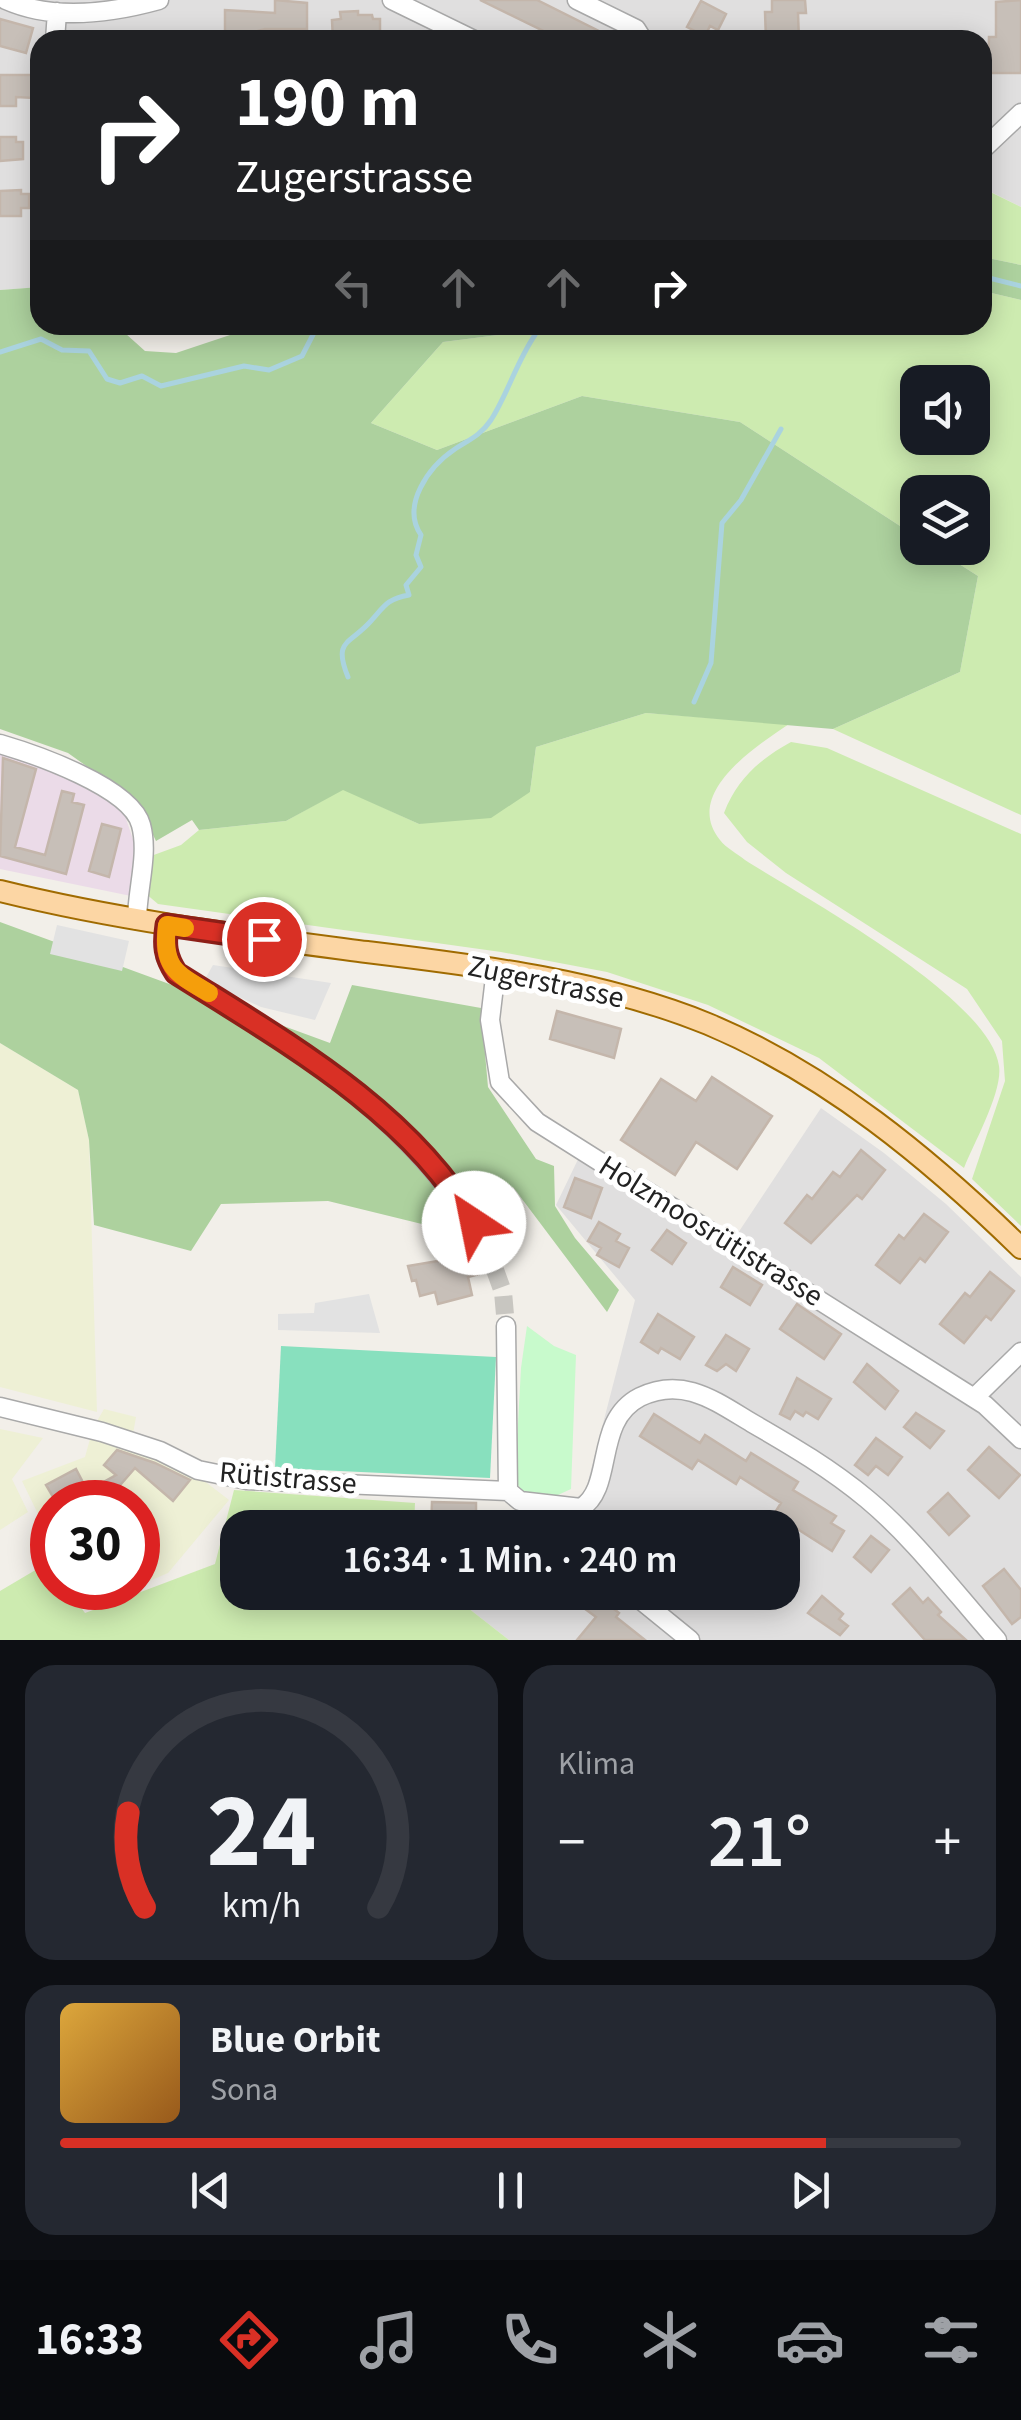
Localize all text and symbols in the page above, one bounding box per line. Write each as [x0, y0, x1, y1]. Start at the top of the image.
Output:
text: 190 m [235, 53, 420, 153]
icon: right [70, 70, 200, 200]
text: Zugerstrasse [235, 146, 473, 210]
icon: left [326, 260, 381, 315]
icon: ahead [431, 260, 486, 315]
icon: ahead [536, 260, 591, 315]
icon: right [641, 260, 696, 315]
map controls [900, 365, 990, 565]
button: sound [900, 365, 990, 455]
button: layers [900, 475, 990, 565]
pin [222, 897, 307, 982]
icon: arrive [237, 912, 292, 967]
street label: Zugerstrasse [464, 944, 628, 1020]
street label: Holzmoosrütistrasse [590, 1145, 832, 1317]
position arrow [422, 1171, 526, 1275]
street label: Rütistrasse [217, 1451, 359, 1505]
speed limit sign: 30 [30, 1480, 160, 1610]
text: 16:34 · 1 Min. · 240 m [343, 1533, 677, 1587]
text: Klima [558, 1741, 635, 1787]
text: 24 [207, 1759, 316, 1907]
text: 21° [708, 1789, 811, 1896]
text: − [558, 1804, 585, 1882]
text: + [934, 1804, 961, 1882]
text: km/h [222, 1880, 301, 1931]
text: Blue Orbit [210, 2013, 381, 2067]
text: Sona [210, 2067, 278, 2113]
icon: previous [183, 2163, 238, 2218]
icon: pause [483, 2163, 538, 2218]
icon: next [783, 2163, 838, 2218]
icon: directions [214, 2305, 284, 2375]
icon: music [354, 2305, 424, 2375]
icon: phone [495, 2305, 565, 2375]
icon: climate [635, 2305, 705, 2375]
icon: car [775, 2305, 845, 2375]
icon: filters [916, 2305, 986, 2375]
text: 16:33 [35, 2308, 144, 2372]

